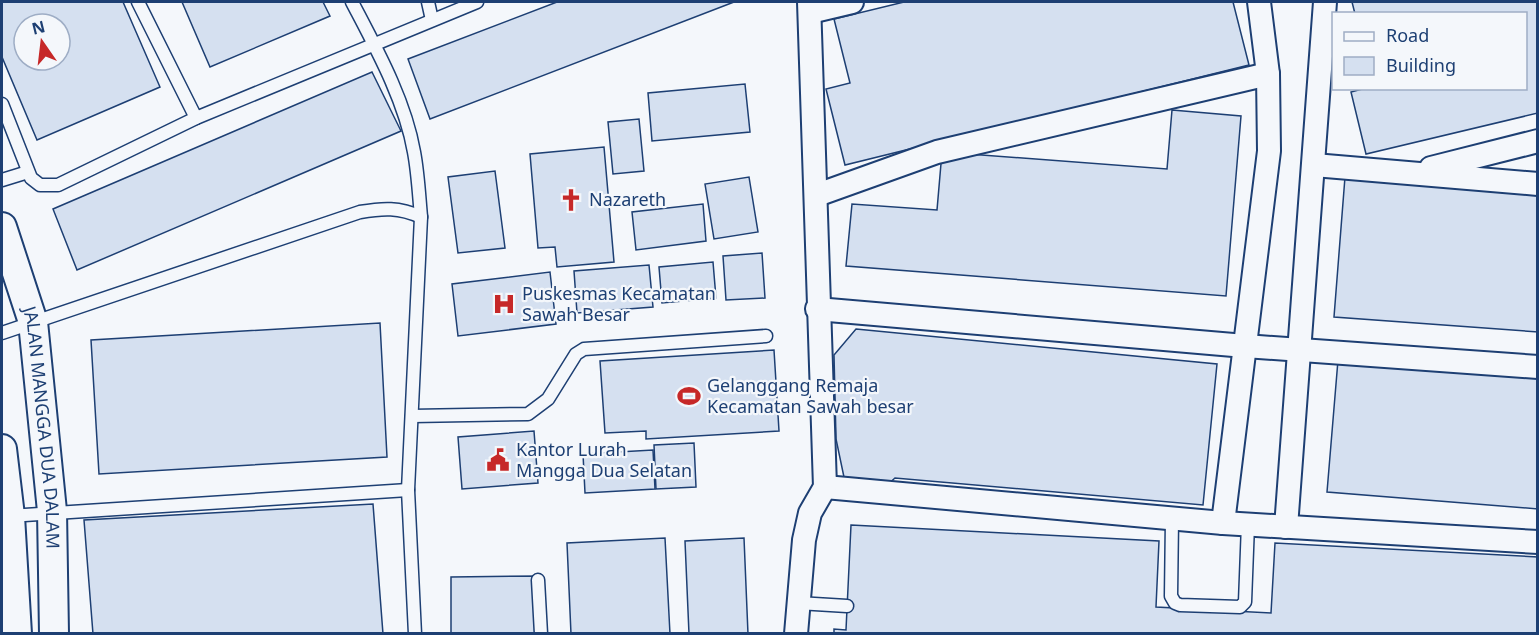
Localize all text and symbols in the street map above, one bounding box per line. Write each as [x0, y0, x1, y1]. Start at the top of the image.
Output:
north arrow [12, 12, 72, 72]
legend [1332, 12, 1527, 90]
text: N [29, 15, 47, 40]
text: Road [1386, 23, 1429, 47]
text: Building [1386, 53, 1456, 77]
church icon: Nazareth [558, 187, 584, 213]
place label: Nazareth [589, 187, 666, 211]
place label: Puskesmas Kecamatan Sawah Besar [522, 281, 716, 326]
hospital icon: Puskesmas Kecamatan Sawah Besar [491, 291, 517, 317]
street label: JALAN MANGGA DUA DALAM [17, 301, 66, 549]
place label: Gelanggang Remaja Kecamatan Sawah besar [707, 373, 914, 418]
sports icon: Gelanggang Remaja Kecamatan Sawah besar [676, 383, 702, 409]
place label: Kantor Lurah Mangga Dua Selatan [516, 437, 692, 482]
public building icon: Kantor Lurah Mangga Dua Selatan [485, 447, 511, 473]

